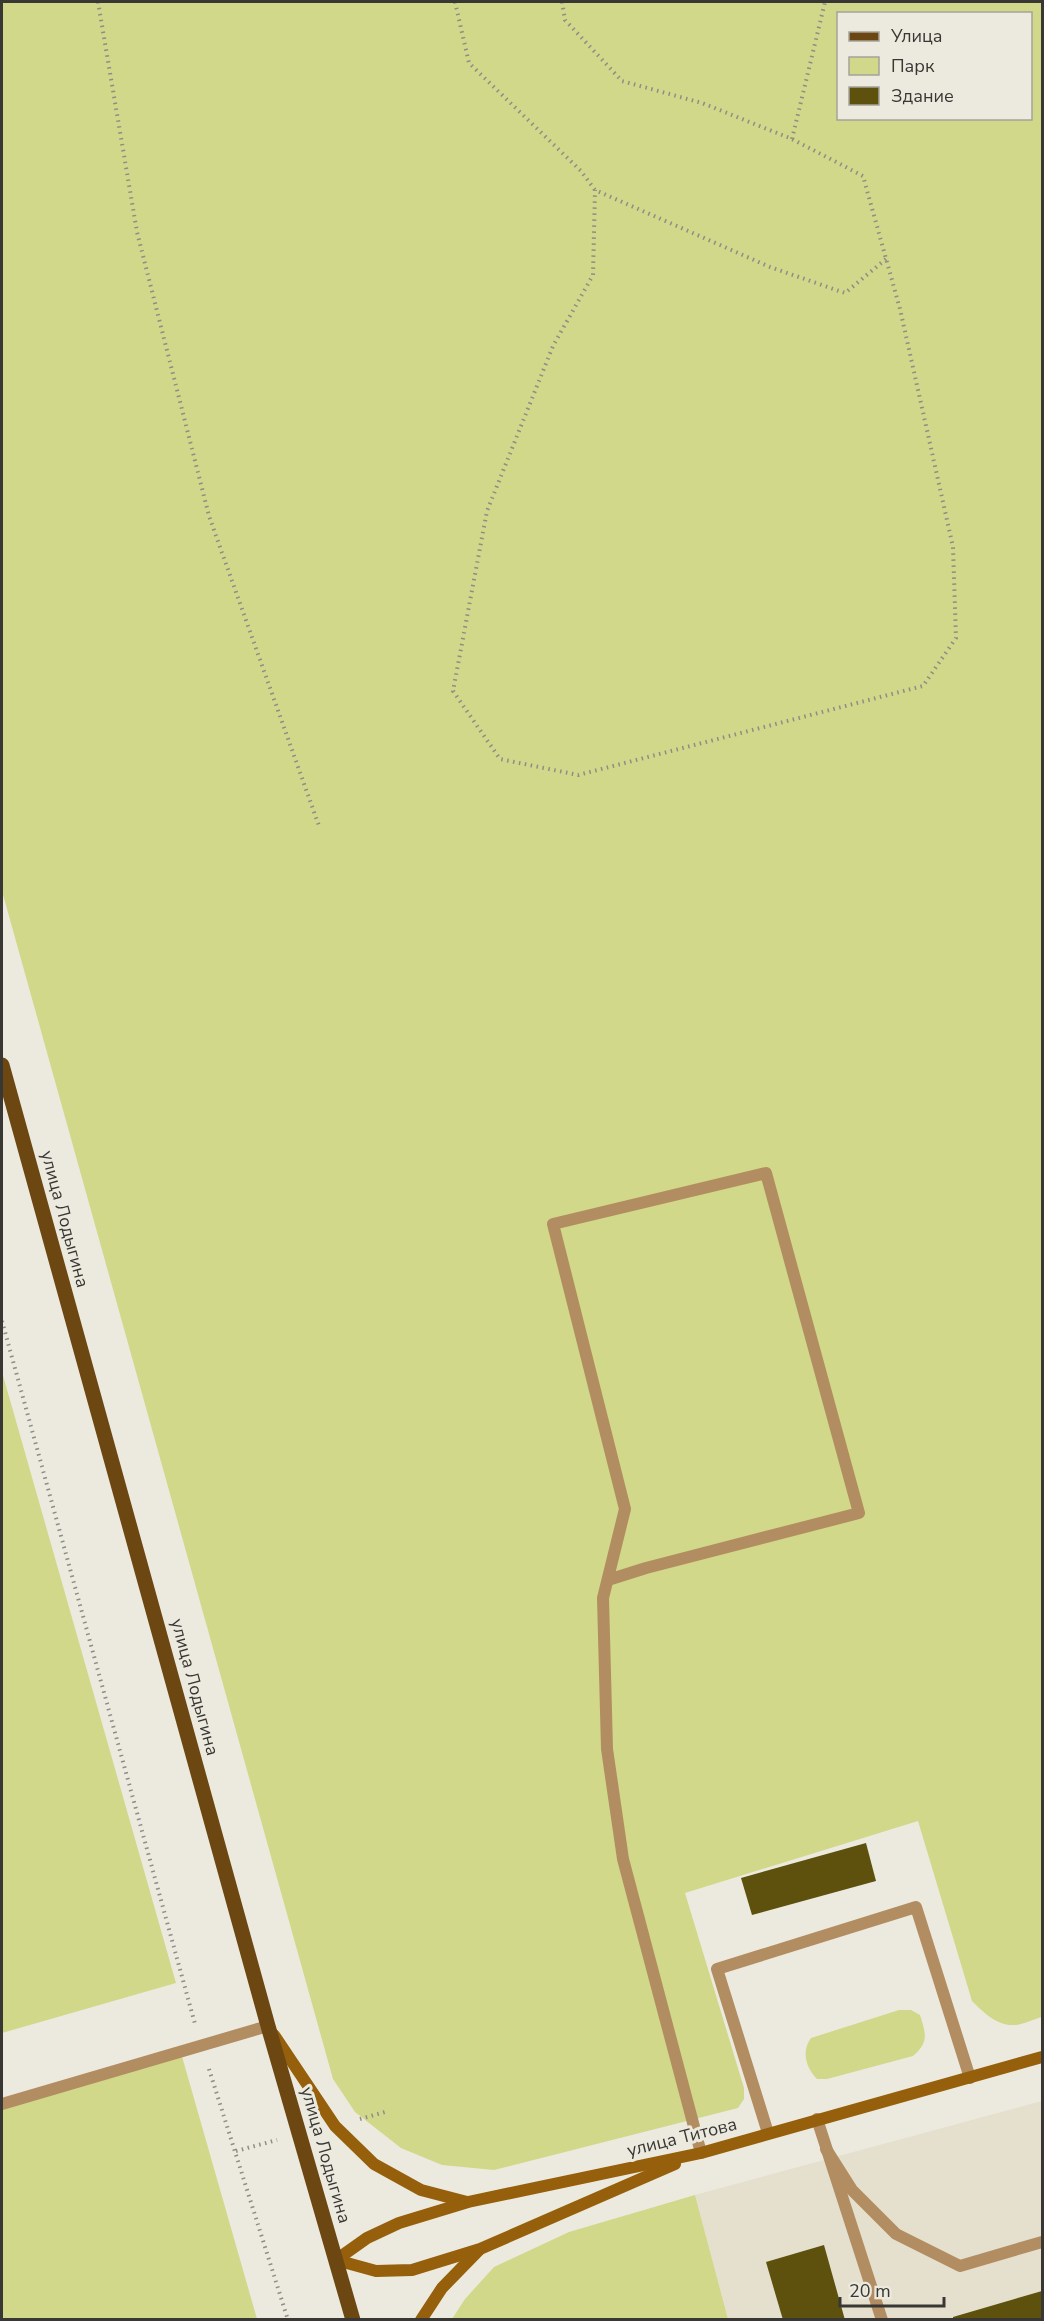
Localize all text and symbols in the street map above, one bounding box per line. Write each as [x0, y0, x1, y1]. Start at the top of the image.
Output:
legend [837, 12, 1032, 120]
text: Улица [890, 24, 942, 48]
text: Парк [891, 54, 935, 78]
text: Здание [891, 84, 954, 108]
street label: улица Лодыгина [35, 1148, 95, 1290]
street label: улица Лодыгина [165, 1616, 225, 1758]
street label: улица Лодыгина [295, 2084, 357, 2226]
street label: улица Титова [625, 2112, 739, 2162]
scale bar [840, 2270, 944, 2308]
text: 20 m [849, 2279, 891, 2303]

